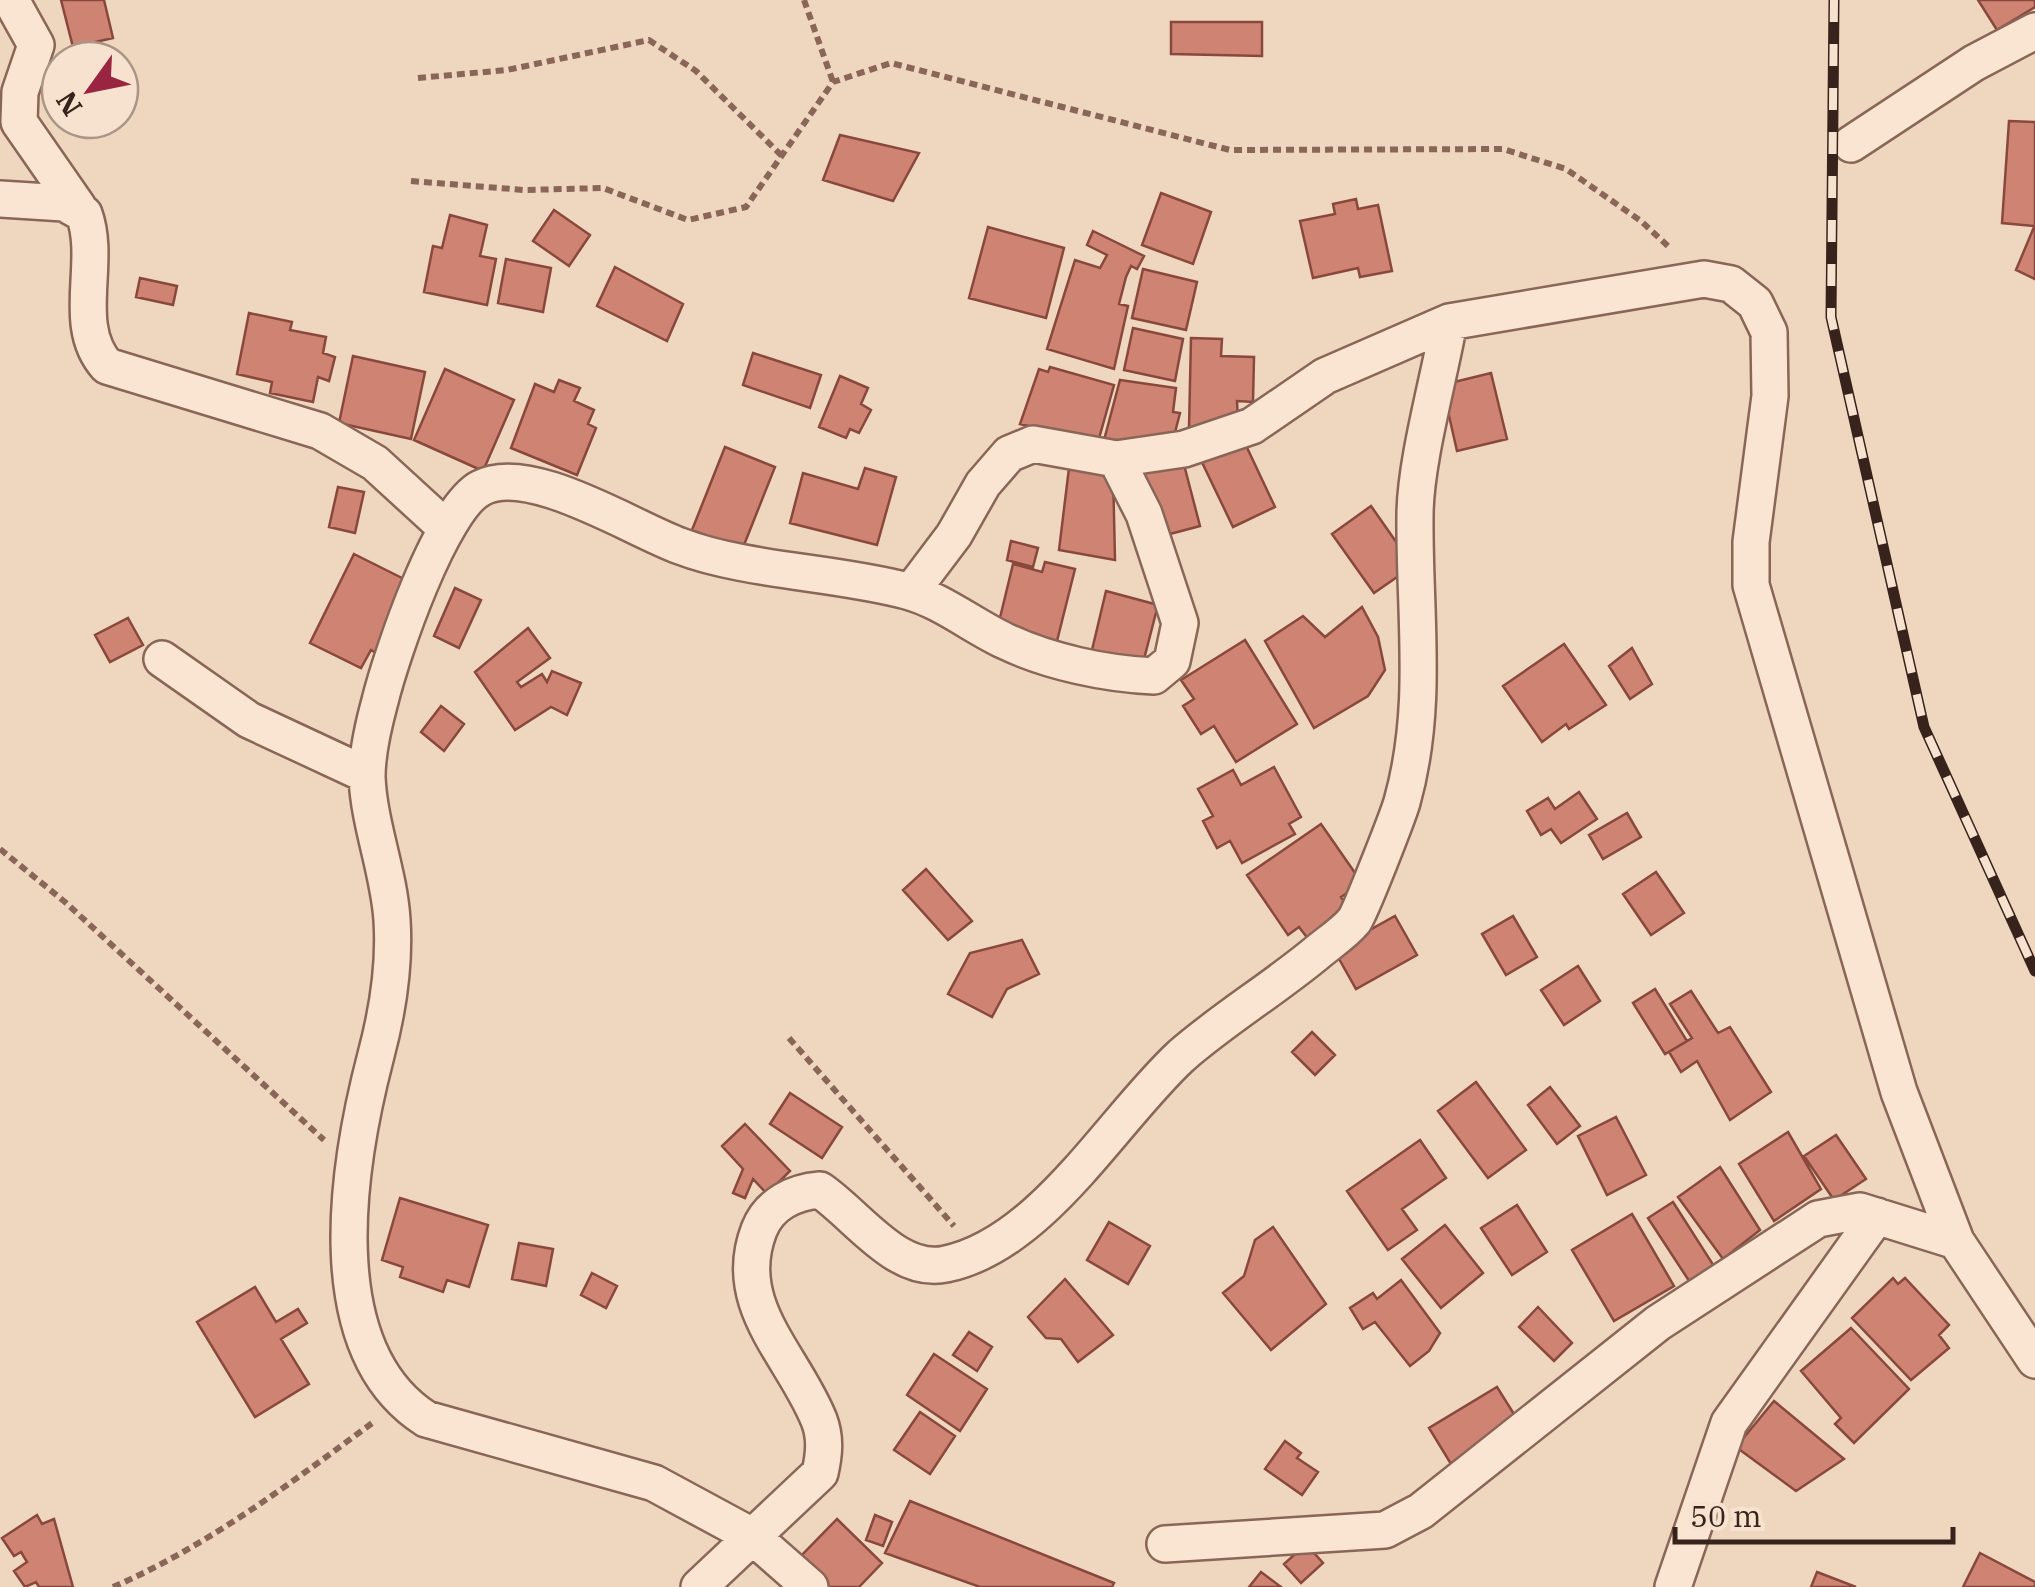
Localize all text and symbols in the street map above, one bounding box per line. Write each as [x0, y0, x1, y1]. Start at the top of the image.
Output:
north arrow [40, 40, 140, 140]
text: N [47, 85, 90, 123]
scale bar [1675, 1482, 1952, 1544]
text: 50 m [1690, 1496, 1762, 1535]

